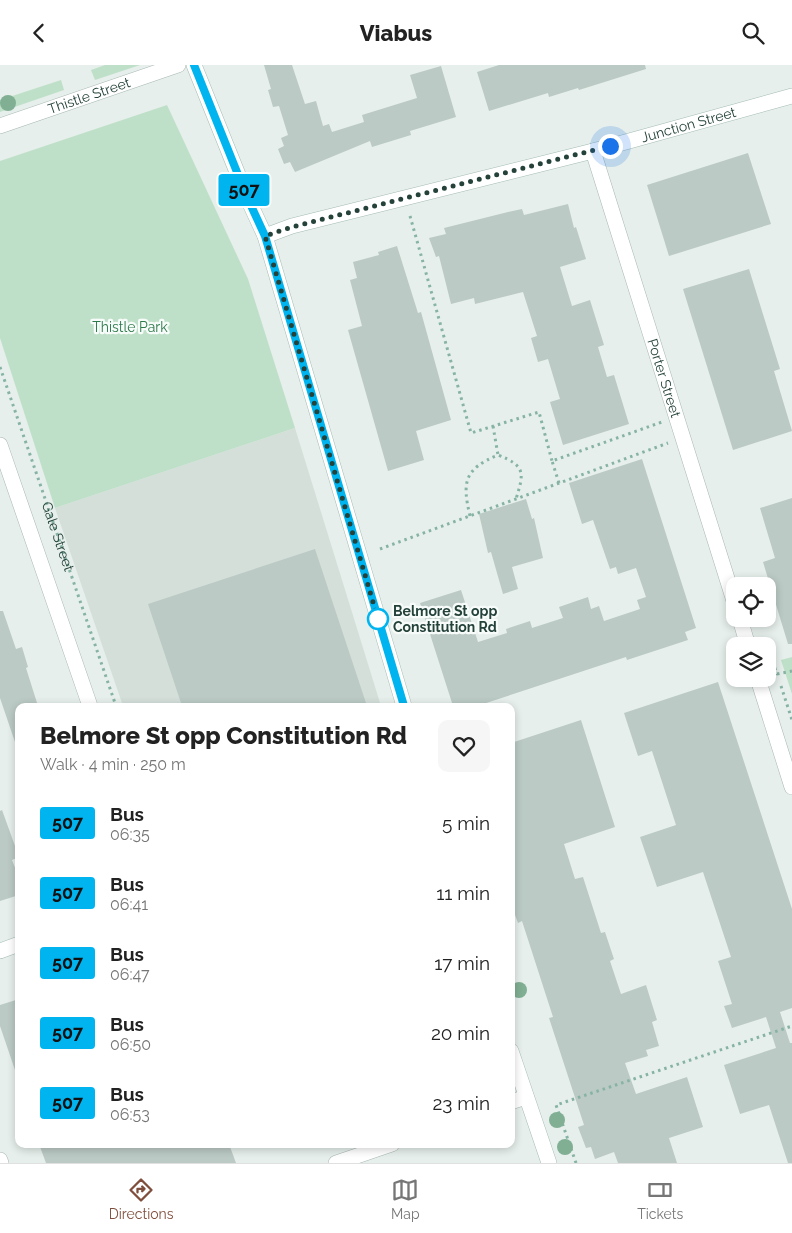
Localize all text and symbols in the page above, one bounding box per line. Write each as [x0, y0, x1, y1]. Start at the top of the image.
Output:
icon: back [25, 19, 53, 47]
icon: search [739, 19, 767, 47]
text: Viabus [360, 20, 432, 46]
street label: Thistle Street [46, 74, 132, 117]
street label: Junction Street [639, 104, 738, 145]
your location [598, 134, 623, 159]
line badge: 507 [215, 174, 273, 206]
text: 507 [228, 179, 260, 200]
park label: Thistle Park [92, 319, 168, 335]
street label: Porter Street [644, 337, 684, 420]
street label: Gale Street [39, 500, 77, 573]
map controls [726, 577, 776, 687]
button: locate [726, 577, 776, 627]
place label: Belmore St opp Constitution Rd [393, 603, 497, 635]
marker: Belmore St opp Constitution Rd [367, 608, 389, 630]
button: layers [726, 637, 776, 687]
button: heart [438, 720, 490, 772]
text: Belmore St opp Constitution Rd [40, 721, 407, 750]
text: Walk · 4 min · 250 m [40, 755, 186, 774]
text: Bus [110, 803, 144, 825]
text: 507 [52, 812, 83, 833]
text: 5 min [442, 812, 490, 834]
text: 06:35 [110, 825, 150, 844]
text: Bus [110, 873, 144, 895]
text: 507 [52, 882, 83, 903]
text: 11 min [436, 882, 490, 904]
text: 06:41 [110, 895, 148, 914]
text: Bus [110, 943, 144, 965]
text: 507 [52, 952, 83, 973]
text: 17 min [434, 952, 490, 974]
text: 06:47 [110, 965, 150, 984]
text: Bus [110, 1013, 144, 1035]
text: 507 [52, 1022, 83, 1043]
text: 20 min [431, 1022, 490, 1044]
text: 06:50 [110, 1035, 151, 1054]
text: Bus [110, 1083, 144, 1105]
text: 507 [52, 1092, 83, 1113]
text: 23 min [432, 1092, 490, 1114]
text: 06:53 [110, 1105, 150, 1124]
tab: Directions [109, 1176, 173, 1222]
tab: Map [391, 1176, 420, 1222]
tab: Tickets [637, 1176, 683, 1222]

